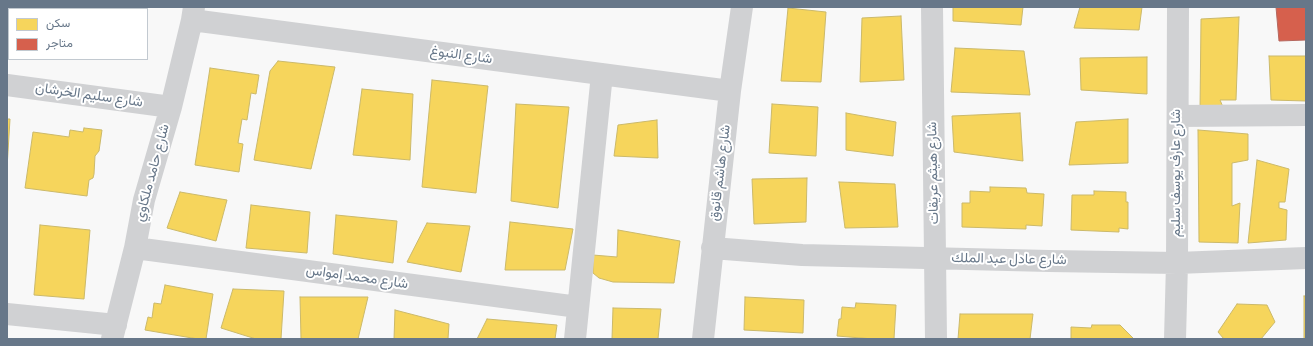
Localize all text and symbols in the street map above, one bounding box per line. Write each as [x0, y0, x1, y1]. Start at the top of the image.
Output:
legend [8, 8, 148, 60]
text: سكن [46, 15, 70, 32]
text: متاجر [46, 35, 73, 52]
street label: شارع النبوغ [429, 43, 493, 69]
street label: شارع سليم الخرشان [34, 80, 144, 112]
street label: شارع عارف يوسف سليم [1169, 109, 1185, 237]
street label: شارع حامد ملكاوي [132, 122, 174, 224]
street label: شارع هيثم عريقات [925, 122, 943, 224]
street label: شارع هاشم قانوق [707, 124, 735, 222]
street label: شارع عادل عبد الملك [951, 251, 1067, 269]
street label: شارع محمد إمواس [305, 263, 409, 293]

